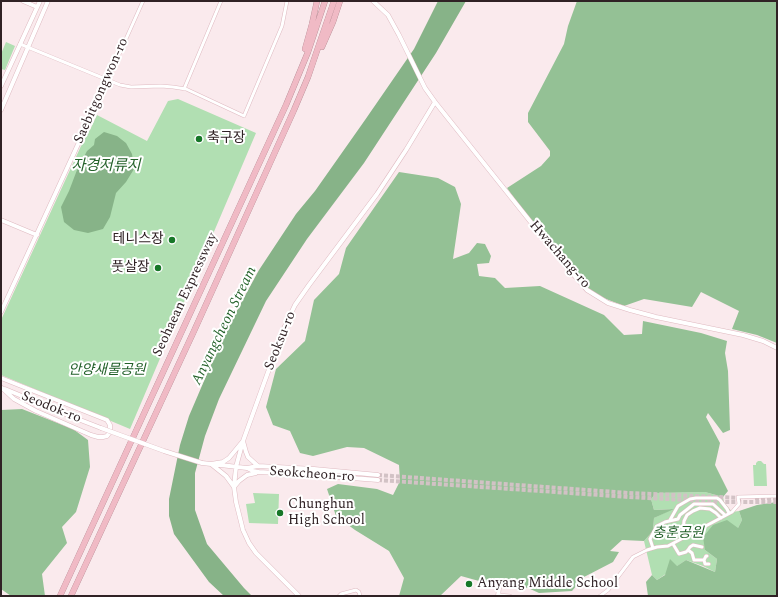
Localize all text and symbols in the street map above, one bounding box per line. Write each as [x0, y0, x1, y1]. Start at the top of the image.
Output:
street label: Saebitgongwon-ro [71, 36, 133, 146]
place label: 축구장 [207, 131, 246, 147]
marker: 축구장 [194, 134, 204, 144]
water label: 자경저류지 [72, 158, 140, 176]
street label: Hwachang-ro [525, 218, 593, 292]
street label: Seohaean Expressway [150, 230, 222, 360]
place label: 테니스장 [112, 232, 164, 248]
marker: 테니스장 [167, 235, 177, 245]
place label: 풋살장 [111, 260, 150, 276]
marker: 풋살장 [153, 263, 163, 273]
water label: Anyangcheon Stream [189, 264, 261, 388]
street label: Seoksu-ro [262, 309, 300, 373]
park label: 안양새물공원 [68, 363, 146, 379]
street label: Seodok-ro [19, 388, 83, 428]
street label: Seokcheon-ro [269, 464, 355, 486]
place label: Chunghun High School [288, 497, 365, 530]
marker: Chunghun High School [275, 508, 285, 518]
park label: 충훈공원 [652, 526, 704, 542]
place label: Anyang Middle School [477, 576, 618, 592]
marker: Anyang Middle School [464, 579, 474, 589]

